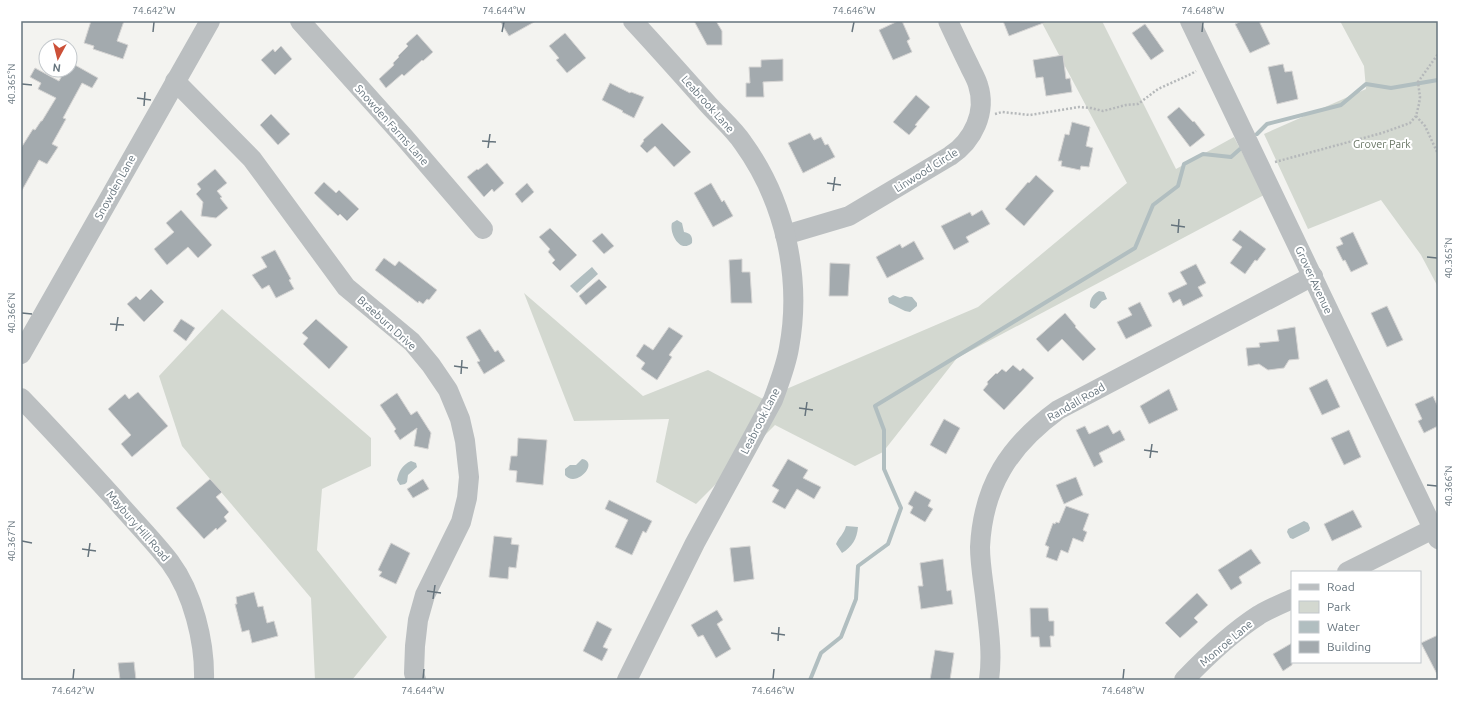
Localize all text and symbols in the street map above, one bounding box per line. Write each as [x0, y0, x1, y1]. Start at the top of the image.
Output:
text: 74.642°W [132, 5, 176, 16]
text: 74.644°W [482, 5, 526, 16]
text: 74.646°W [832, 5, 876, 16]
text: 74.648°W [1181, 5, 1225, 16]
north arrow [38, 38, 78, 78]
text: N [52, 61, 62, 74]
text: 40.365°N [6, 63, 17, 105]
street label: Leabrook Lane [679, 73, 737, 135]
street label: Snowden Farms Lane [353, 82, 431, 168]
park label: Grover Park [1353, 138, 1411, 150]
street label: Linwood Circle [892, 146, 960, 194]
street label: Snowden Lane [92, 153, 138, 221]
text: 40.365°N [1443, 237, 1454, 279]
street label: Grover Avenue [1293, 244, 1335, 316]
text: 40.366°N [6, 292, 17, 334]
street label: Braeburn Drive [355, 294, 419, 352]
street label: Randall Road [1045, 381, 1107, 423]
street label: Leabrook Lane [738, 386, 782, 456]
text: 40.366°N [1443, 465, 1454, 507]
street label: Maybury Hill Road [104, 488, 172, 564]
text: 40.367°N [6, 520, 17, 562]
legend [1291, 571, 1421, 663]
text: Road [1327, 580, 1355, 593]
text: Park [1327, 600, 1351, 613]
street label: Monroe Lane [1197, 617, 1255, 669]
text: Water [1327, 620, 1360, 633]
text: Building [1327, 640, 1371, 653]
text: 74.642°W [51, 685, 95, 696]
text: 74.644°W [401, 685, 445, 696]
text: 74.646°W [751, 685, 795, 696]
text: 74.648°W [1101, 685, 1145, 696]

